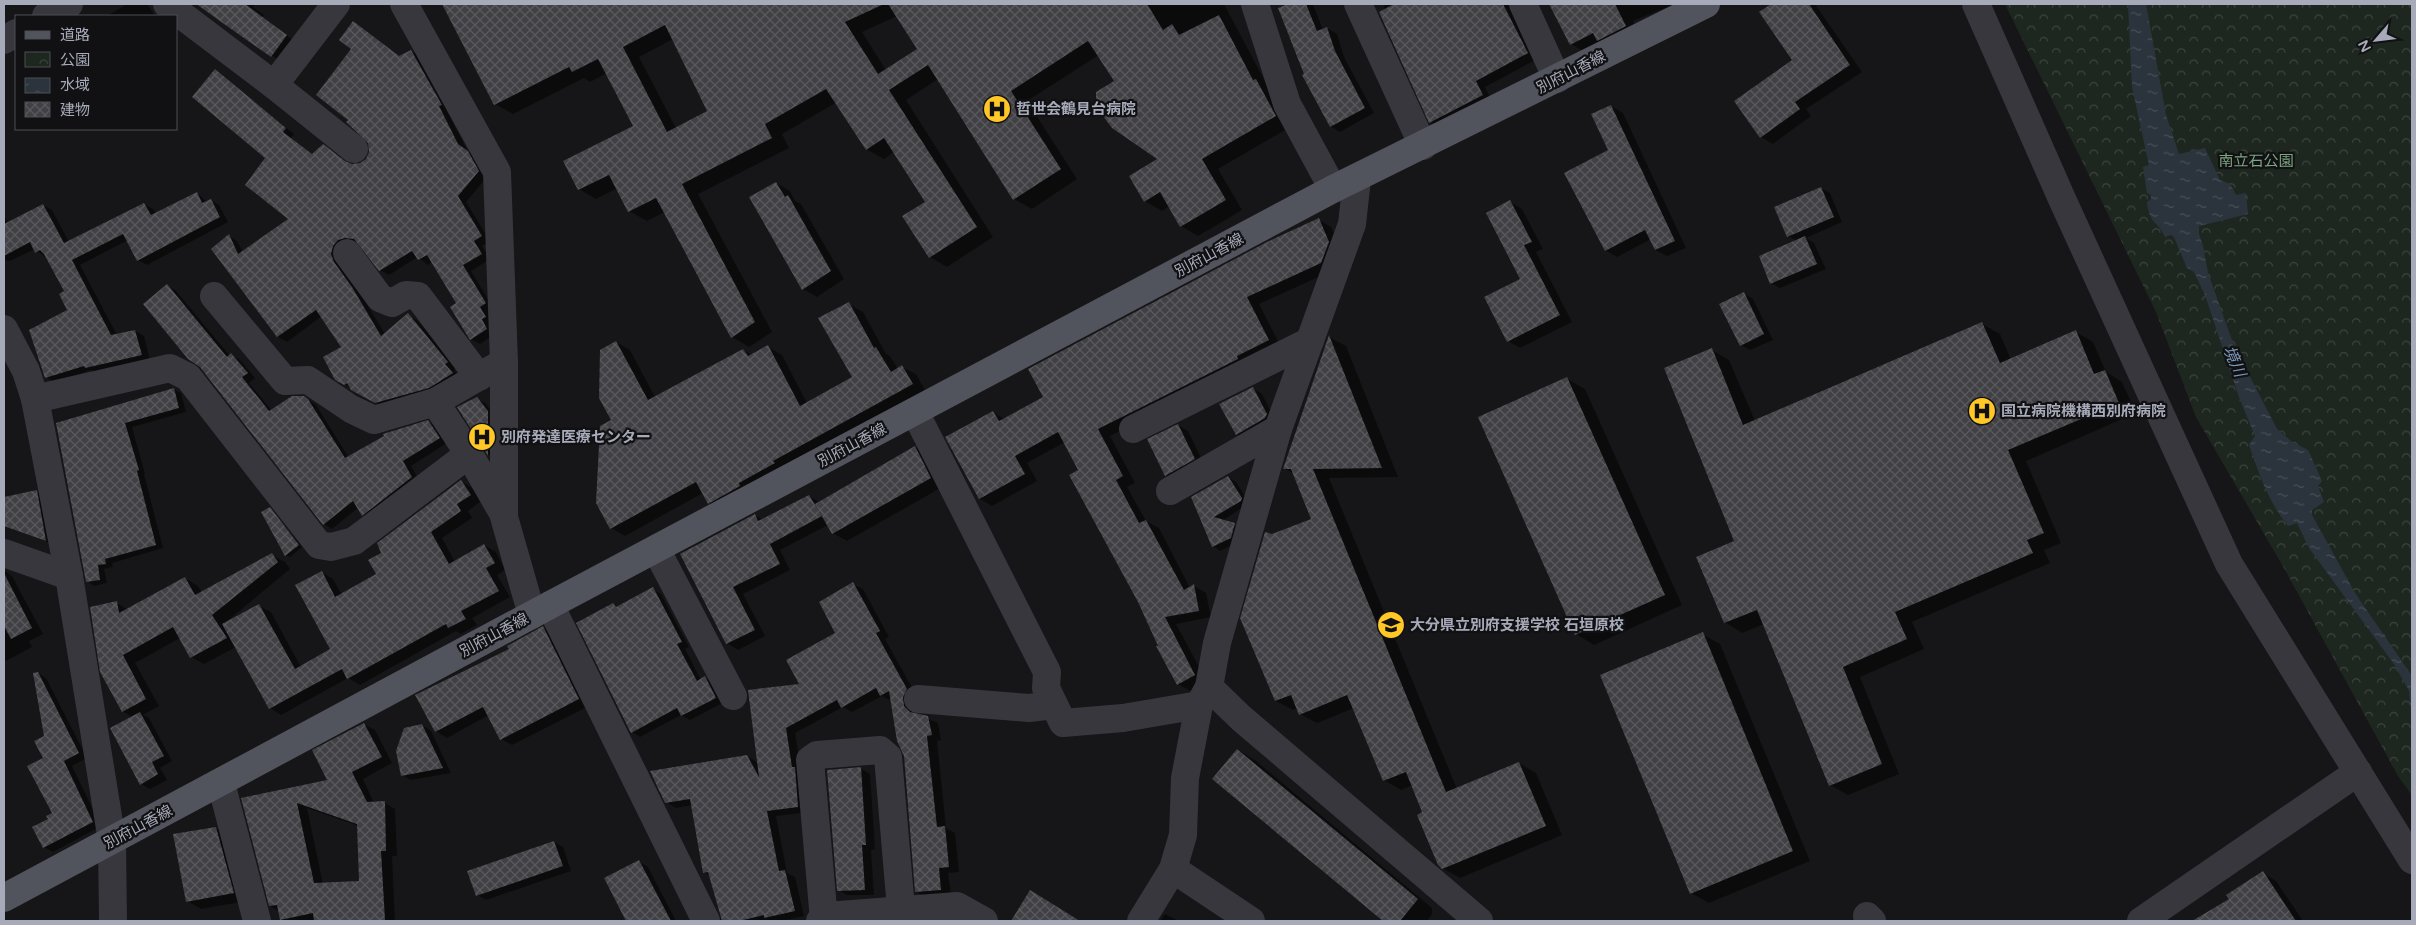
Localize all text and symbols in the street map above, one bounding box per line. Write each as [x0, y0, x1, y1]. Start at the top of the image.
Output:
legend [15, 15, 178, 130]
north arrow [2351, 15, 2401, 65]
text: 道路 [60, 26, 90, 44]
text: N [2355, 37, 2375, 55]
street label: 別府山香線 [1533, 47, 1609, 97]
text: 公園 [60, 51, 90, 69]
text: 水域 [60, 76, 90, 94]
hospital icon: 哲世会鶴見台病院 [982, 94, 1012, 124]
place label: 哲世会鶴見台病院 [1016, 100, 1136, 118]
text: 建物 [60, 101, 90, 119]
park label: 南立石公園 [2218, 152, 2294, 170]
street label: 別府山香線 [1172, 229, 1246, 281]
water label: 境川 [2218, 343, 2251, 382]
hospital icon: 国立病院機構西別府病院 [1967, 396, 1997, 426]
place label: 国立病院機構西別府病院 [2001, 402, 2166, 420]
street label: 別府山香線 [815, 419, 889, 471]
hospital icon: 別府発達医療センター [467, 422, 497, 452]
place label: 別府発達医療センター [501, 428, 651, 446]
street label: 別府山香線 [457, 609, 531, 661]
school or university icon: 大分県立別府支援学校 石垣原校 [1376, 610, 1406, 640]
place label: 大分県立別府支援学校 石垣原校 [1410, 616, 1624, 634]
street label: 別府山香線 [101, 801, 175, 853]

